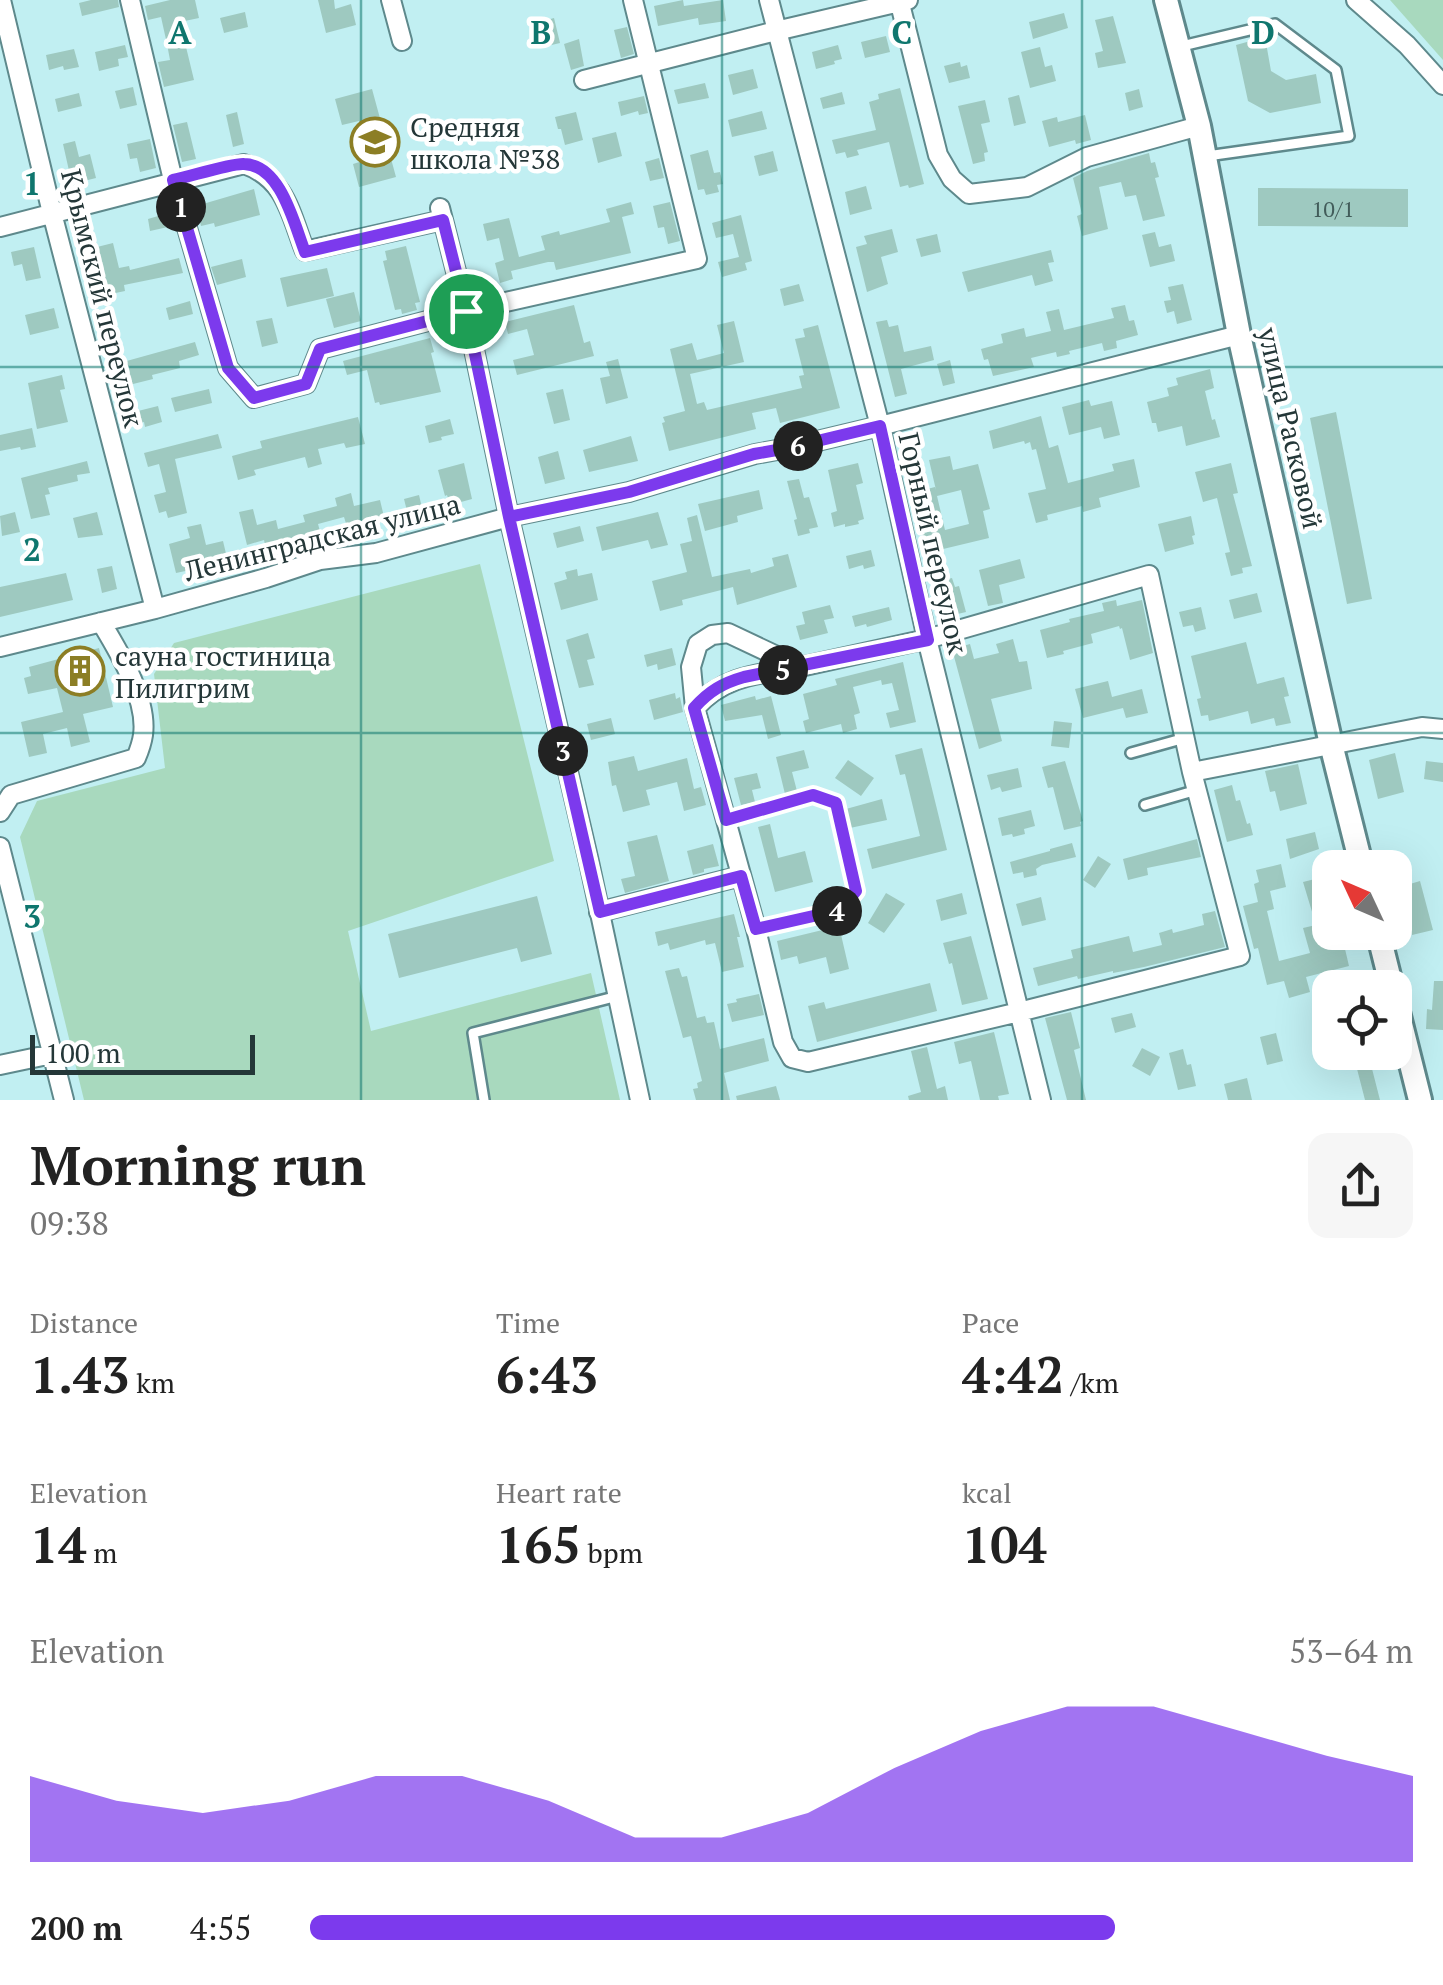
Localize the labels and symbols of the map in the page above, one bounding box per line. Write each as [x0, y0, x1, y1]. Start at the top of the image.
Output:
text: A [168, 11, 192, 53]
text: B [531, 11, 551, 53]
text: C [892, 11, 912, 53]
text: D [1251, 11, 1275, 53]
place label: Средняя школа №38 [410, 108, 560, 177]
school or university icon: Средняя школа №38 [349, 116, 401, 168]
text: 1 [23, 162, 41, 204]
street label: Крымский переулок [53, 165, 153, 432]
pin: 1 [156, 182, 206, 232]
house number: 10/1 [1312, 194, 1354, 223]
pin [424, 269, 509, 354]
street label: улица Расковой [1250, 323, 1332, 532]
pin: 6 [773, 421, 823, 471]
street label: Горный переулок [891, 429, 978, 658]
street label: Ленинградская улица [179, 485, 464, 589]
text: 2 [23, 528, 41, 570]
place label: сауна гостиница Пилигрим [115, 637, 331, 706]
building icon: сауна гостиница Пилигрим [54, 645, 106, 697]
pin: 5 [758, 645, 808, 695]
pin: 3 [538, 726, 588, 776]
north arrow [1312, 850, 1412, 950]
pin: 4 [812, 886, 862, 936]
text: 3 [23, 895, 41, 937]
scale bar [30, 1030, 255, 1074]

